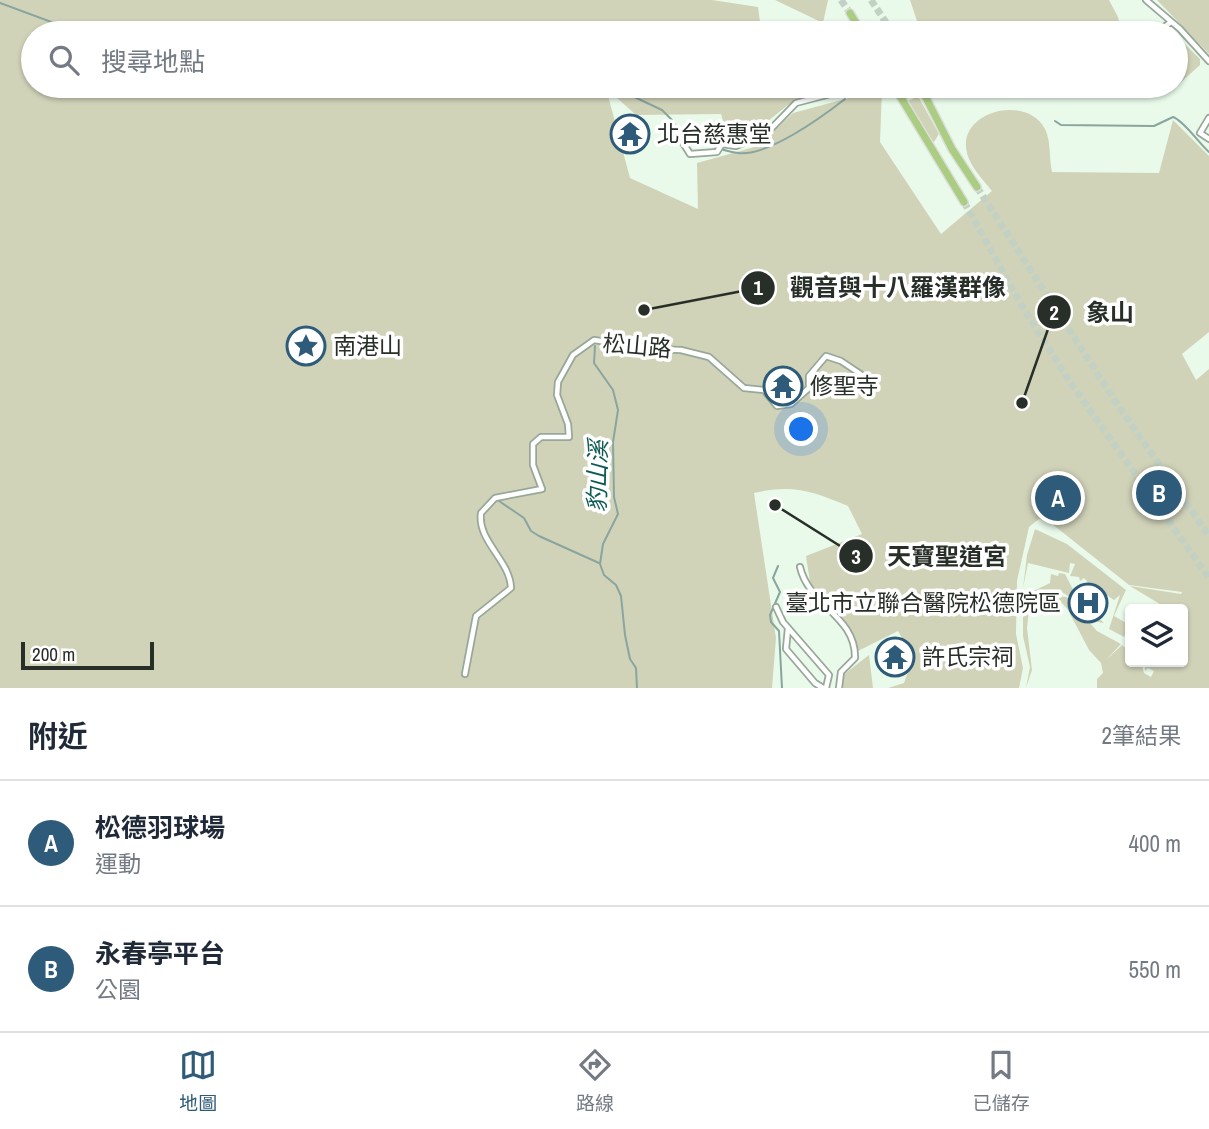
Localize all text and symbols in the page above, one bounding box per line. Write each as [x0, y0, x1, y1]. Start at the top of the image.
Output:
search box [21, 21, 1188, 98]
icon: search [45, 41, 83, 79]
text: 搜尋地點 [101, 44, 205, 79]
temple icon: 北台慈惠堂 [609, 113, 651, 155]
place label: 北台慈惠堂 [657, 118, 772, 149]
callout: 觀音與十八羅漢群像 [741, 265, 1020, 310]
text: 觀音與十八羅漢群像 [790, 271, 1006, 303]
text: 1 [753, 273, 763, 302]
callout: 象山 [1037, 290, 1148, 335]
text: 象山 [1086, 296, 1134, 328]
text: 2 [1049, 298, 1059, 327]
place icon: 南港山 [285, 325, 327, 367]
street label: 松山路 [601, 327, 673, 364]
place label: 南港山 [333, 330, 402, 361]
temple icon: 修聖寺 [762, 365, 804, 407]
place label: 修聖寺 [810, 370, 879, 401]
your location [784, 412, 818, 446]
water label: 豹山溪 [580, 437, 614, 512]
pin: B [1136, 467, 1182, 519]
pin: A [1035, 472, 1081, 524]
callout: 天寶聖道宮 [838, 534, 1021, 579]
text: 天寶聖道宮 [887, 540, 1007, 572]
text: 3 [851, 542, 861, 571]
hospital icon: 臺北市立聯合醫院松德院區 [1067, 582, 1109, 624]
place label: 臺北市立聯合醫院松德院區 [785, 587, 1061, 618]
map controls [1125, 604, 1188, 667]
button: layers [1125, 604, 1188, 667]
temple icon: 許氏宗祠 [874, 636, 916, 678]
scale bar [21, 639, 154, 671]
text: 200 m [32, 641, 75, 667]
place label: 許氏宗祠 [922, 641, 1014, 672]
text: 附近 [28, 716, 88, 756]
text: 2筆結果 [1102, 720, 1181, 751]
text: 松德羽球場 [95, 810, 225, 845]
text: A [44, 828, 58, 859]
text: 400 m [1129, 828, 1181, 859]
text: 運動 [95, 848, 141, 879]
text: 永春亭平台 [95, 936, 225, 971]
text: B [44, 954, 58, 985]
text: 550 m [1129, 954, 1181, 985]
text: 公園 [95, 974, 141, 1005]
tab: 地圖 [179, 1046, 217, 1116]
tab: 路線 [576, 1046, 614, 1116]
tab: 已儲存 [973, 1046, 1030, 1116]

